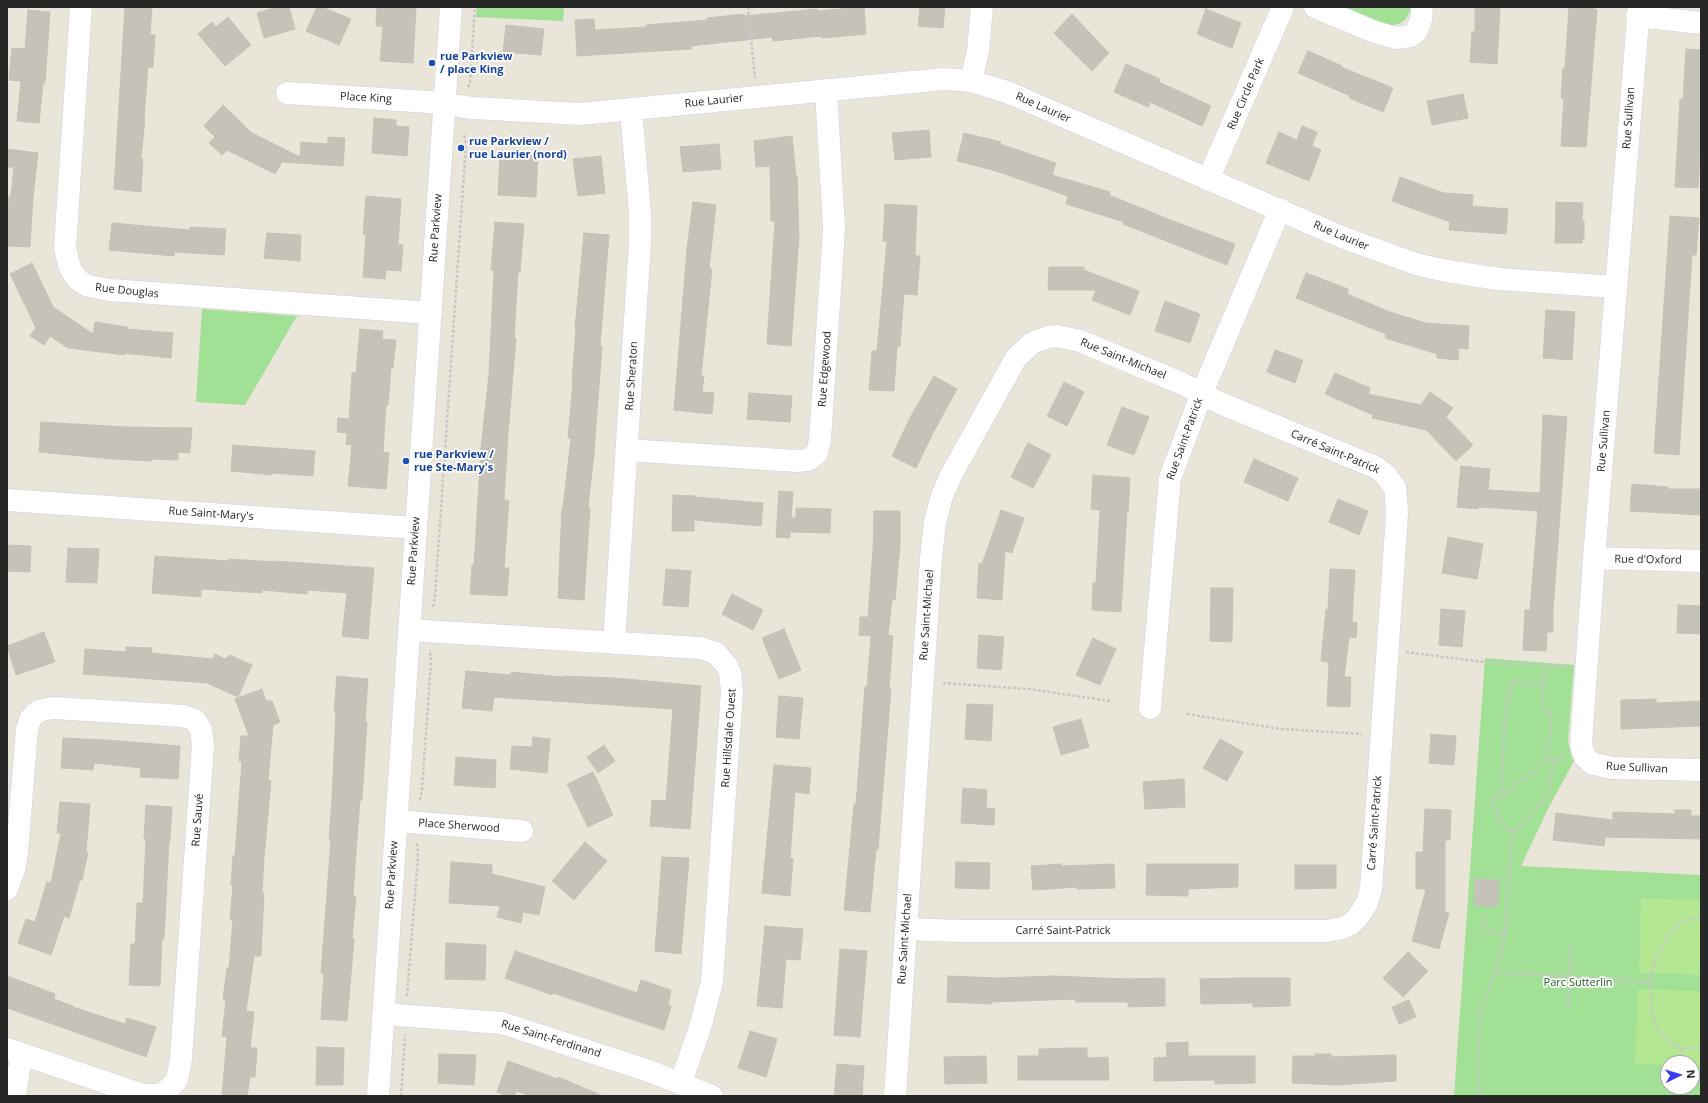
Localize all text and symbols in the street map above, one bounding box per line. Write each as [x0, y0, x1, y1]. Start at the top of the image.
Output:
place label: rue Parkview / place King [440, 50, 512, 76]
street label: Rue Circle Park [1225, 56, 1267, 132]
marker: rue Parkview / place King [427, 58, 437, 68]
street label: Rue Sullivan [1620, 87, 1638, 149]
street label: Place King [340, 90, 392, 106]
street label: Rue Laurier [1013, 90, 1073, 126]
street label: Rue Laurier [684, 91, 744, 111]
place label: rue Parkview / rue Laurier (nord) [469, 135, 567, 161]
marker: rue Parkview / rue Laurier (nord) [456, 143, 466, 153]
street label: Rue Parkview [427, 193, 445, 263]
street label: Rue Laurier [1311, 218, 1371, 254]
street label: Rue Douglas [94, 281, 160, 301]
street label: Rue Edgewood [816, 331, 834, 407]
street label: Rue Saint-Michael [1078, 336, 1168, 382]
street label: Rue Sheraton [623, 341, 641, 411]
street label: Rue Saint-Patrick [1164, 396, 1206, 482]
street label: Rue Sullivan [1595, 410, 1613, 472]
street label: Carré Saint-Patrick [1289, 427, 1381, 477]
place label: rue Parkview / rue Ste-Mary's [414, 448, 494, 474]
marker: rue Parkview / rue Ste-Mary's [401, 456, 411, 466]
street label: Rue Saint-Mary's [168, 504, 254, 524]
street label: Rue Parkview [405, 516, 423, 586]
street label: Rue d'Oxford [1614, 553, 1682, 567]
street label: Rue Saint-Michael [917, 569, 937, 661]
street label: Rue Hillsdale Ouest [719, 688, 739, 788]
street label: Rue Sullivan [1606, 760, 1668, 776]
street label: Carré Saint-Patrick [1365, 775, 1385, 871]
street label: Rue Sauvé [190, 793, 206, 847]
street label: Place Sherwood [418, 817, 500, 835]
street label: Rue Parkview [383, 840, 401, 910]
street label: Rue Saint-Michael [895, 893, 915, 985]
street label: Carré Saint-Patrick [1015, 924, 1111, 938]
park label: Parc Sutterlin [1544, 976, 1612, 990]
street label: Rue Saint-Ferdinand [499, 1018, 603, 1060]
north arrow [1660, 1055, 1700, 1095]
text: N [1684, 1069, 1699, 1079]

